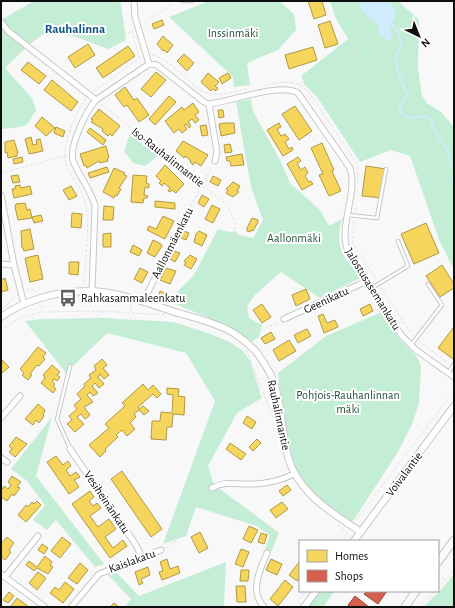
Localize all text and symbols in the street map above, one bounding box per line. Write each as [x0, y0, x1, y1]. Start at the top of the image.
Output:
north arrow [399, 16, 439, 56]
district label: Rauhalinna [45, 23, 105, 36]
park label: Inssinmäki [208, 27, 258, 39]
text: N [419, 36, 432, 50]
street label: Iso-Rauhalinnantie [129, 125, 207, 189]
street label: Aallonmäenkatu [149, 206, 195, 280]
park label: Aallonmäki [267, 232, 321, 244]
street label: Jalostusasemankatu [343, 246, 403, 332]
street label: Geenikatu [302, 284, 350, 316]
bus stop icon: Rahkasammaleenkatu [58, 288, 78, 308]
place label: Rahkasammaleenkatu [81, 292, 185, 304]
street label: Rauhalinnantie [266, 379, 292, 451]
park label: Pohjois-Rauhanlinnan mäki [296, 389, 400, 415]
street label: Voivalantie [383, 450, 425, 498]
street label: Vesiheinänkatu [82, 469, 132, 535]
legend [299, 540, 439, 592]
street label: Kaislakatu [107, 547, 157, 575]
text: Homes [335, 550, 368, 562]
text: Shops [335, 570, 363, 582]

